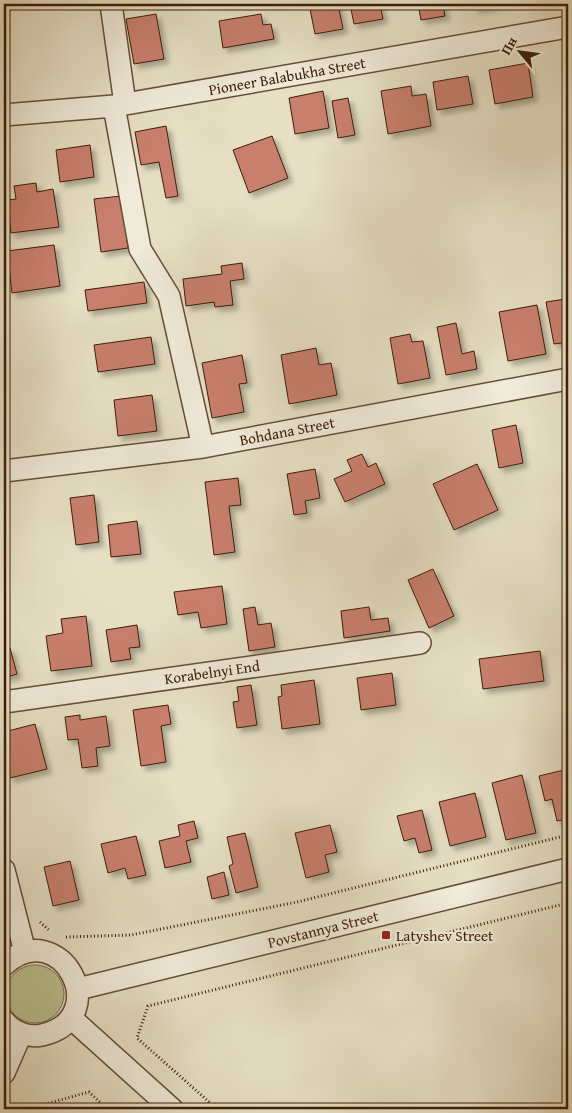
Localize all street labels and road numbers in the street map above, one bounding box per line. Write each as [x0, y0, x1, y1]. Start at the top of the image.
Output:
street label: Pioneer Balabukha Street [207, 52, 368, 100]
street label: Bohdana Street [238, 411, 337, 451]
street label: Korabelnyi End [163, 655, 261, 689]
street label: Povstannya Street [265, 905, 381, 953]

